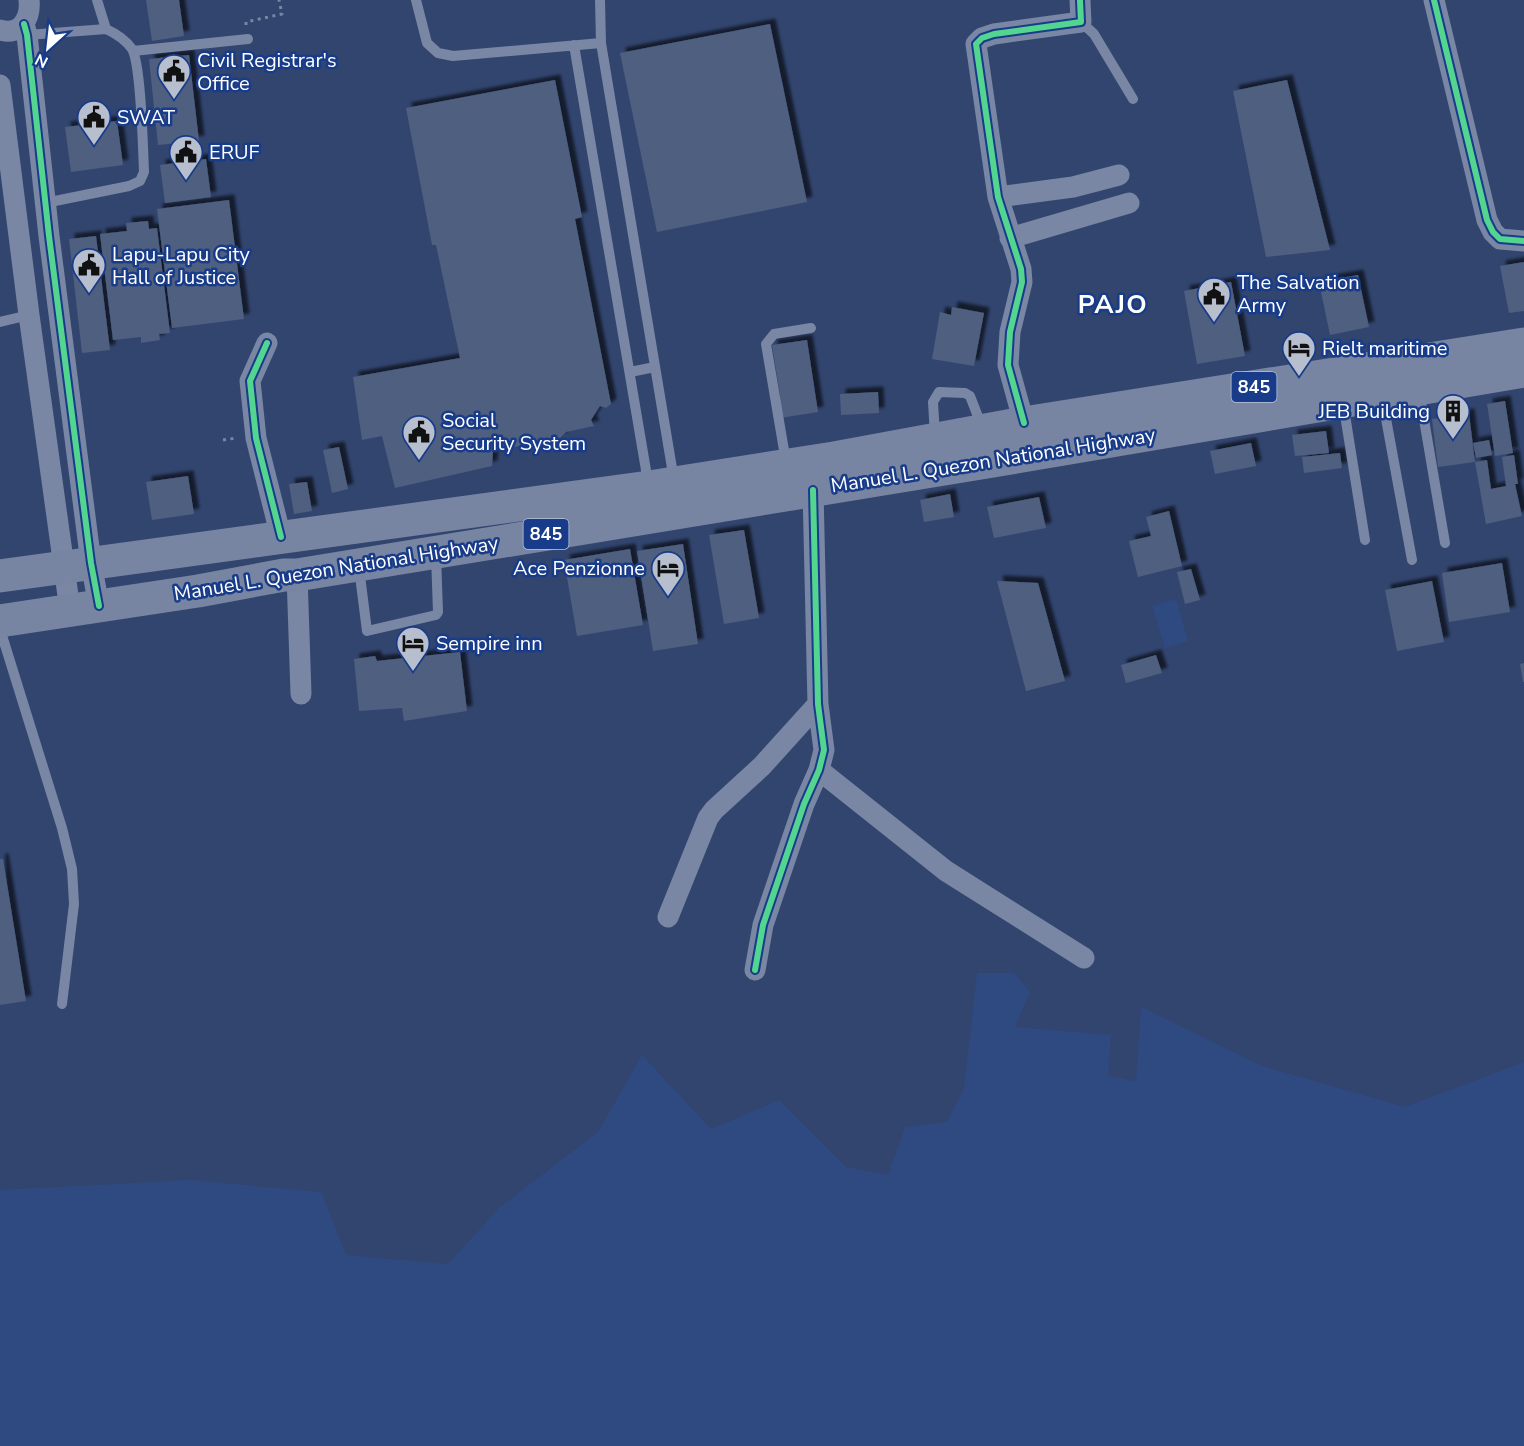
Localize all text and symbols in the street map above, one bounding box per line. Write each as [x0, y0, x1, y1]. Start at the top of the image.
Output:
north arrow [18, 18, 78, 78]
place label: Civil Registrar's Office [197, 47, 337, 97]
text: N [31, 48, 52, 73]
public building icon: Civil Registrar's Office [156, 53, 192, 100]
public building icon: SWAT [76, 99, 112, 146]
place label: SWAT [117, 104, 175, 131]
public building icon: ERUF [168, 134, 204, 181]
place label: ERUF [209, 139, 260, 166]
place label: Lapu-Lapu City Hall of Justice [112, 241, 251, 291]
public building icon: Lapu-Lapu City Hall of Justice [71, 247, 107, 294]
place label: The Salvation Army [1237, 269, 1360, 319]
public building icon: The Salvation Army [1196, 276, 1232, 323]
district label: PAJO [1078, 287, 1148, 322]
hotel icon: Rielt maritime [1281, 330, 1317, 377]
place label: Rielt maritime [1322, 335, 1447, 362]
road number: 845 [1232, 372, 1276, 402]
building icon: JEB Building [1435, 393, 1471, 440]
place label: JEB Building [1318, 398, 1430, 425]
place label: Social Security System [442, 407, 586, 457]
public building icon: Social Security System [401, 414, 437, 461]
street label: Manuel L. Quezon National Highway [829, 421, 1158, 499]
road number: 845 [524, 519, 568, 549]
street label: Manuel L. Quezon National Highway [172, 529, 501, 607]
hotel icon: Ace Penzionne [650, 550, 686, 597]
place label: Ace Penzionne [513, 555, 645, 582]
hotel icon: Sempire inn [395, 625, 431, 672]
place label: Sempire inn [436, 630, 543, 657]

